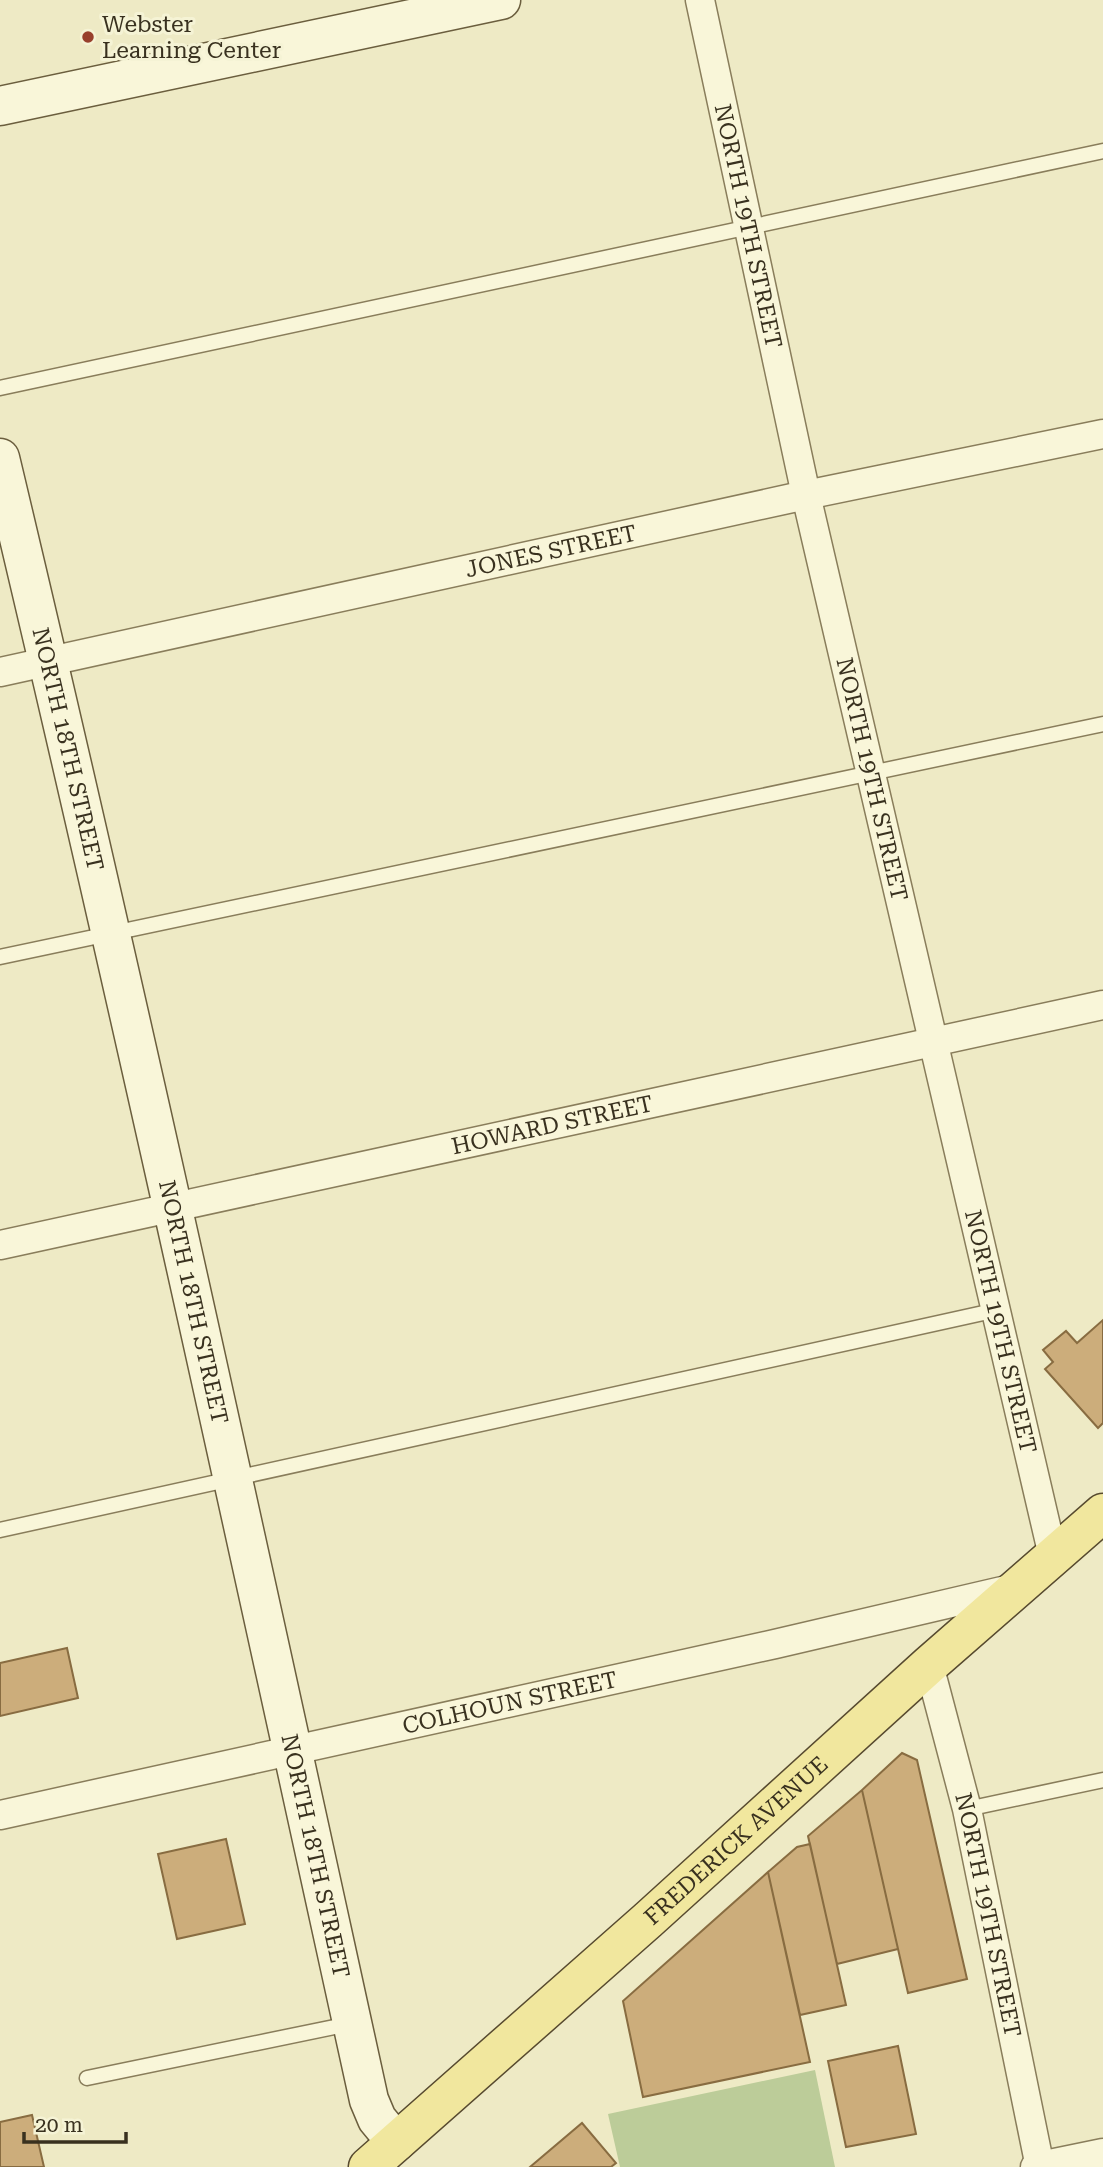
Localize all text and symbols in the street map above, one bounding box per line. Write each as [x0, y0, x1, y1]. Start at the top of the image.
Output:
place label: Webster Learning Center [102, 11, 281, 64]
marker: Webster Learning Center [80, 29, 96, 45]
street label: NORTH 19TH STREET [709, 101, 788, 350]
street label: JONES STREET [463, 519, 639, 583]
street label: NORTH 18TH STREET [27, 625, 109, 873]
street label: NORTH 19TH STREET [831, 655, 914, 903]
street label: HOWARD STREET [449, 1090, 655, 1160]
street label: NORTH 18TH STREET [153, 1178, 234, 1426]
street label: NORTH 19TH STREET [959, 1207, 1042, 1456]
street label: COLHOUN STREET [400, 1666, 620, 1739]
street label: NORTH 18TH STREET [276, 1731, 355, 1980]
street label: FREDERICK AVENUE [639, 1750, 833, 1930]
street label: NORTH 19TH STREET [950, 1790, 1027, 2039]
scale bar [24, 2100, 126, 2144]
text: 20 m [35, 2113, 83, 2137]

